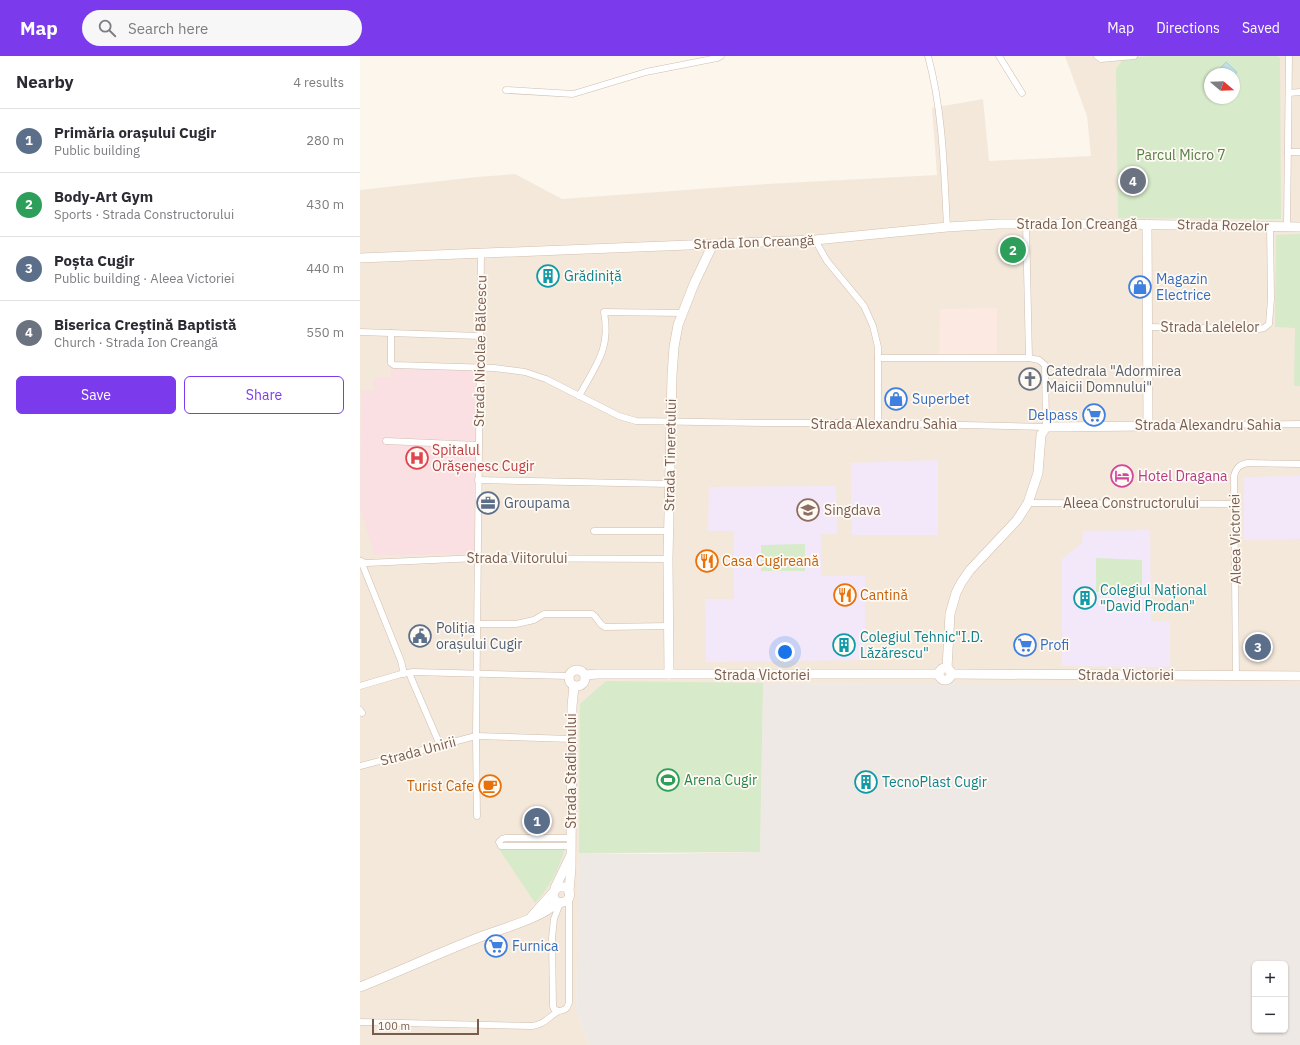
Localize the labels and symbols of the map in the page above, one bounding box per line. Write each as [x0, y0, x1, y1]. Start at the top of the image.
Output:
north arrow [1204, 68, 1240, 104]
park label: Parcul Micro 7 [1136, 146, 1226, 164]
pin: 4 [1120, 166, 1146, 196]
street label: Strada Ion Creangă [1017, 215, 1138, 233]
street label: Strada Rozelor [1177, 215, 1269, 235]
street label: Strada Ion Creangă [693, 231, 815, 253]
pin: 2 [1000, 235, 1026, 265]
building icon: Grădiniță [535, 263, 561, 289]
place label: Grădiniță [564, 267, 622, 285]
place label: Magazin Electrice [1156, 270, 1211, 304]
shop icon: Magazin Electrice [1127, 274, 1153, 300]
street label: Strada Nicolae Bălcescu [470, 275, 490, 427]
street label: Strada Lalelelor [1161, 318, 1259, 336]
place label: Catedrala "Adormirea Maicii Domnului" [1046, 362, 1182, 396]
church icon: Catedrala "Adormirea Maicii Domnului" [1017, 366, 1043, 392]
shop icon: Superbet [883, 386, 909, 412]
place label: Superbet [912, 390, 970, 408]
street label: Strada Tineretului [660, 399, 680, 511]
supermarket icon: Delpass [1081, 402, 1107, 428]
place label: Delpass [1028, 406, 1078, 424]
street label: Strada Alexandru Sahia [811, 415, 958, 433]
street label: Strada Alexandru Sahia [1135, 416, 1282, 434]
place label: Spitalul Orășenesc Cugir [432, 441, 534, 475]
hospital icon: Spitalul Orășenesc Cugir [404, 445, 430, 471]
hotel icon: Hotel Dragana [1109, 463, 1135, 489]
place label: Hotel Dragana [1138, 467, 1228, 485]
office icon: Groupama [475, 490, 501, 516]
place label: Groupama [504, 494, 570, 512]
street label: Aleea Constructorului [1063, 494, 1199, 512]
street label: Aleea Victoriei [1225, 494, 1245, 584]
school or university icon: Singdava [795, 497, 821, 523]
place label: Singdava [824, 501, 881, 519]
restaurant icon: Casa Cugireană [694, 548, 720, 574]
street label: Strada Viitorului [466, 549, 568, 567]
place label: Casa Cugireană [722, 552, 819, 570]
place label: Colegiul Național "David Prodan" [1100, 581, 1207, 615]
restaurant icon: Cantină [832, 582, 858, 608]
building icon: Colegiul Național "David Prodan" [1072, 585, 1098, 611]
place label: Cantină [860, 586, 908, 604]
place label: Poliția orașului Cugir [436, 619, 522, 653]
public building icon: Poliția orașului Cugir [407, 623, 433, 649]
place label: Colegiul Tehnic"I.D. Lăzărescu" [860, 628, 983, 662]
building icon: Colegiul Tehnic"I.D. Lăzărescu" [831, 632, 857, 658]
supermarket icon: Profi [1012, 632, 1038, 658]
pin: 3 [1245, 632, 1271, 662]
place label: Profi [1040, 636, 1069, 654]
your location [775, 642, 795, 662]
street label: Strada Victoriei [714, 666, 810, 684]
street label: Strada Victoriei [1078, 666, 1174, 684]
street label: Strada Stadionului [562, 713, 580, 829]
street label: Strada Unirii [378, 732, 458, 770]
sports icon: Arena Cugir [655, 767, 681, 793]
building icon: TecnoPlast Cugir [853, 769, 879, 795]
place label: Arena Cugir [684, 771, 757, 789]
cafe icon: Turist Cafe [477, 773, 503, 799]
place label: TecnoPlast Cugir [882, 773, 987, 791]
place label: Turist Cafe [407, 777, 474, 795]
pin: 1 [524, 806, 550, 836]
supermarket icon: Furnica [483, 933, 509, 959]
place label: Furnica [512, 937, 559, 955]
scale bar [372, 1017, 479, 1036]

